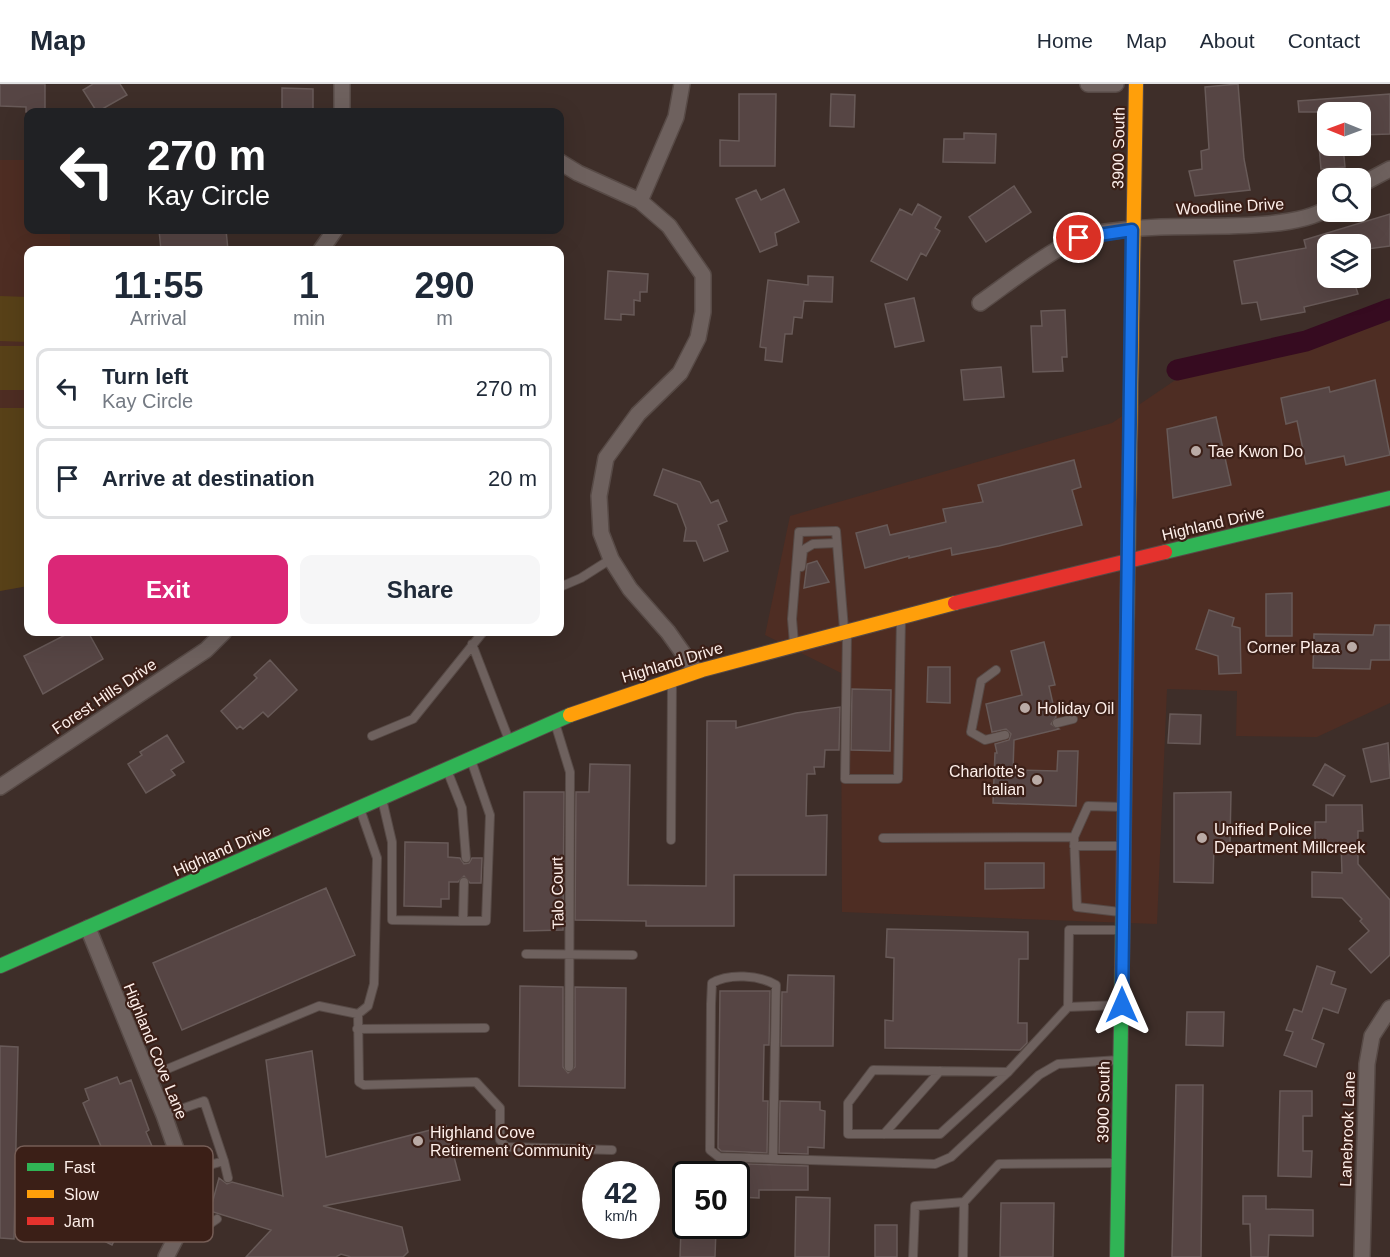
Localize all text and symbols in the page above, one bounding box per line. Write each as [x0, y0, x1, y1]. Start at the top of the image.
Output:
text: Map [30, 25, 86, 56]
text: Home [1037, 29, 1093, 52]
text: Map [1126, 29, 1167, 52]
text: About [1200, 29, 1255, 52]
text: Contact [1288, 29, 1360, 52]
north arrow [1317, 102, 1371, 156]
map controls [1317, 102, 1371, 288]
street label: 3900 South [1109, 107, 1128, 189]
icon: left [48, 132, 126, 210]
text: 270 m [147, 132, 266, 179]
button: search [1317, 168, 1371, 222]
text: Kay Circle [147, 181, 270, 211]
street label: Woodline Drive [1176, 195, 1285, 218]
pin [1053, 212, 1104, 263]
icon: arrive [1062, 221, 1095, 254]
button: layers [1317, 234, 1371, 288]
text: 11:55 [113, 265, 203, 306]
text: 1 [299, 265, 319, 306]
text: 290 [415, 265, 475, 306]
text: Arrival [130, 307, 187, 329]
text: min [293, 307, 325, 329]
text: m [436, 307, 453, 329]
text: Turn left [102, 364, 188, 389]
icon: left [51, 372, 84, 405]
text: 270 m [476, 376, 537, 401]
text: Kay Circle [102, 390, 193, 412]
place label: Tae Kwon Do [1208, 443, 1303, 460]
marker: Tae Kwon Do [1189, 444, 1203, 458]
icon: arrive [51, 462, 84, 495]
text: Arrive at destination [102, 466, 315, 491]
text: 20 m [488, 466, 537, 491]
street label: Highland Drive [1160, 503, 1266, 544]
button: Exit [48, 555, 288, 624]
button: Share [300, 555, 540, 624]
street label: Highland Drive [619, 639, 725, 686]
place label: Corner Plaza [1247, 639, 1340, 656]
marker: Corner Plaza [1345, 640, 1359, 654]
street label: Forest Hills Drive [49, 655, 160, 738]
place label: Holiday Oil [1037, 700, 1114, 717]
marker: Holiday Oil [1018, 701, 1032, 715]
place label: Charlotte's Italian [949, 763, 1025, 798]
marker: Charlotte's Italian [1030, 773, 1044, 787]
street label: Highland Drive [171, 821, 274, 880]
place label: Unified Police Department Millcreek [1214, 821, 1366, 856]
marker: Unified Police Department Millcreek [1195, 831, 1209, 845]
street label: Talo Court [548, 856, 567, 930]
position arrow [1090, 973, 1154, 1037]
street label: Highland Cove Lane [120, 981, 191, 1122]
street label: 3900 South [1094, 1061, 1113, 1143]
street label: Lanebrook Lane [1337, 1071, 1358, 1187]
place label: Highland Cove Retirement Community [430, 1124, 594, 1159]
marker: Highland Cove Retirement Community [411, 1134, 425, 1148]
legend [15, 1146, 213, 1242]
text: Fast [64, 1159, 96, 1176]
speed limit sign: 50 [672, 1161, 750, 1239]
text: 42 [604, 1176, 638, 1209]
text: Slow [64, 1186, 99, 1203]
text: km/h [605, 1207, 637, 1224]
text: Jam [64, 1213, 94, 1230]

